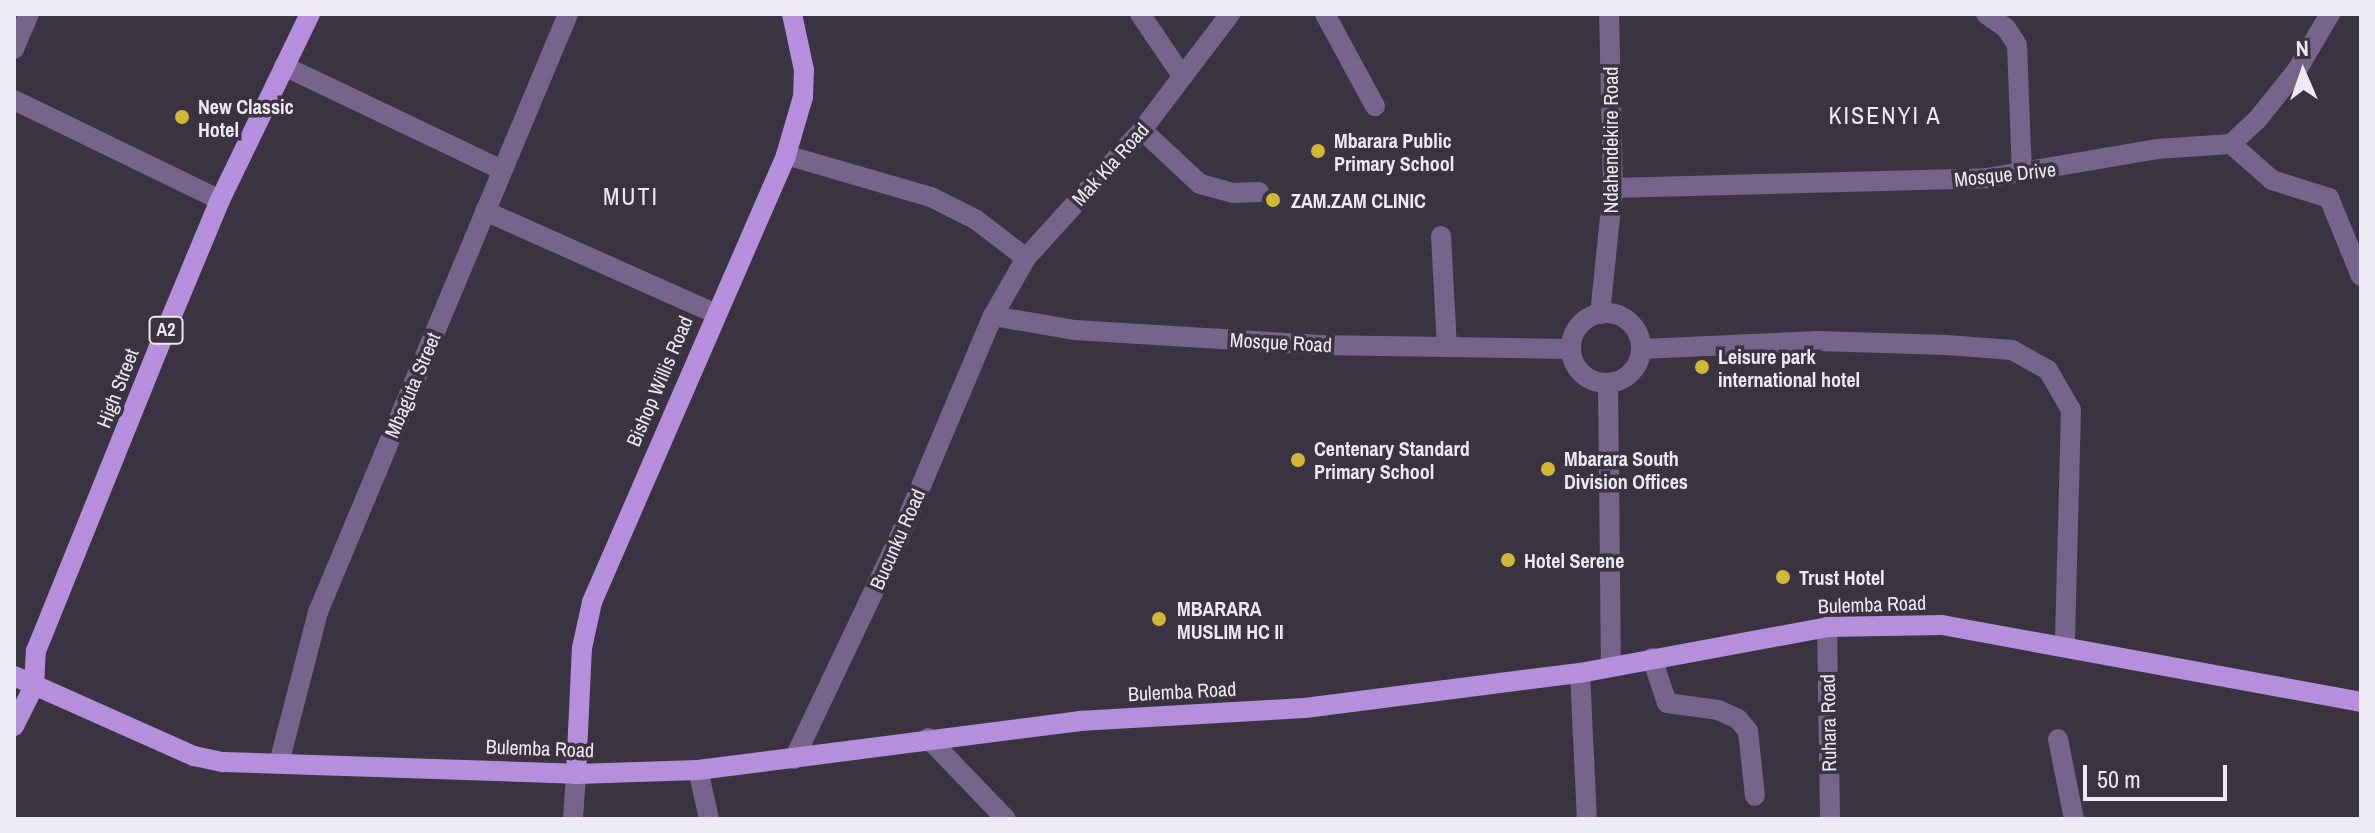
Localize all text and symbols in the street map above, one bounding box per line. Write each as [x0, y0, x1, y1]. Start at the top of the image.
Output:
north arrow [2263, 32, 2343, 112]
text: N [2295, 33, 2309, 63]
street label: Ndahendekire Road [1598, 67, 1622, 213]
place label: New Classic Hotel [198, 94, 294, 141]
district label: KISENYI A [1828, 102, 1942, 130]
marker: New Classic Hotel [173, 108, 191, 126]
street label: Mak Kla Road [1067, 118, 1153, 210]
place label: Mbarara Public Primary School [1334, 128, 1454, 175]
marker: Mbarara Public Primary School [1309, 142, 1327, 160]
street label: Mosque Drive [1953, 157, 2057, 191]
district label: MUTI [603, 183, 659, 211]
place label: ZAM.ZAM CLINIC [1291, 188, 1426, 212]
marker: ZAM.ZAM CLINIC [1262, 189, 1284, 211]
street label: Bishop Willis Road [621, 312, 697, 450]
road number: A2 [148, 316, 184, 344]
street label: Mosque Road [1229, 327, 1333, 357]
street label: Mbaguta Street [379, 329, 445, 441]
place label: Leisure park international hotel [1718, 344, 1860, 391]
street label: High Street [91, 345, 143, 431]
marker: Leisure park international hotel [1693, 358, 1711, 376]
place label: Centenary Standard Primary School [1314, 436, 1470, 483]
place label: Mbarara South Division Offices [1564, 446, 1688, 493]
marker: Centenary Standard Primary School [1289, 451, 1307, 469]
marker: Mbarara South Division Offices [1539, 460, 1557, 478]
street label: Bucunku Road [864, 485, 930, 593]
place label: Hotel Serene [1524, 548, 1624, 572]
marker: Hotel Serene [1499, 551, 1517, 569]
place label: Trust Hotel [1799, 565, 1885, 589]
marker: Trust Hotel [1774, 568, 1792, 586]
street label: Bulemba Road [1817, 590, 1927, 618]
place label: MBARARA MUSLIM HC II [1177, 596, 1284, 643]
marker: MBARARA MUSLIM HC II [1148, 608, 1170, 630]
street label: Ruhara Road [1815, 674, 1841, 772]
street label: Bulemba Road [1127, 676, 1237, 706]
street label: Bulemba Road [485, 734, 595, 762]
scale bar [2087, 749, 2231, 799]
text: 50 m [2097, 763, 2141, 795]

